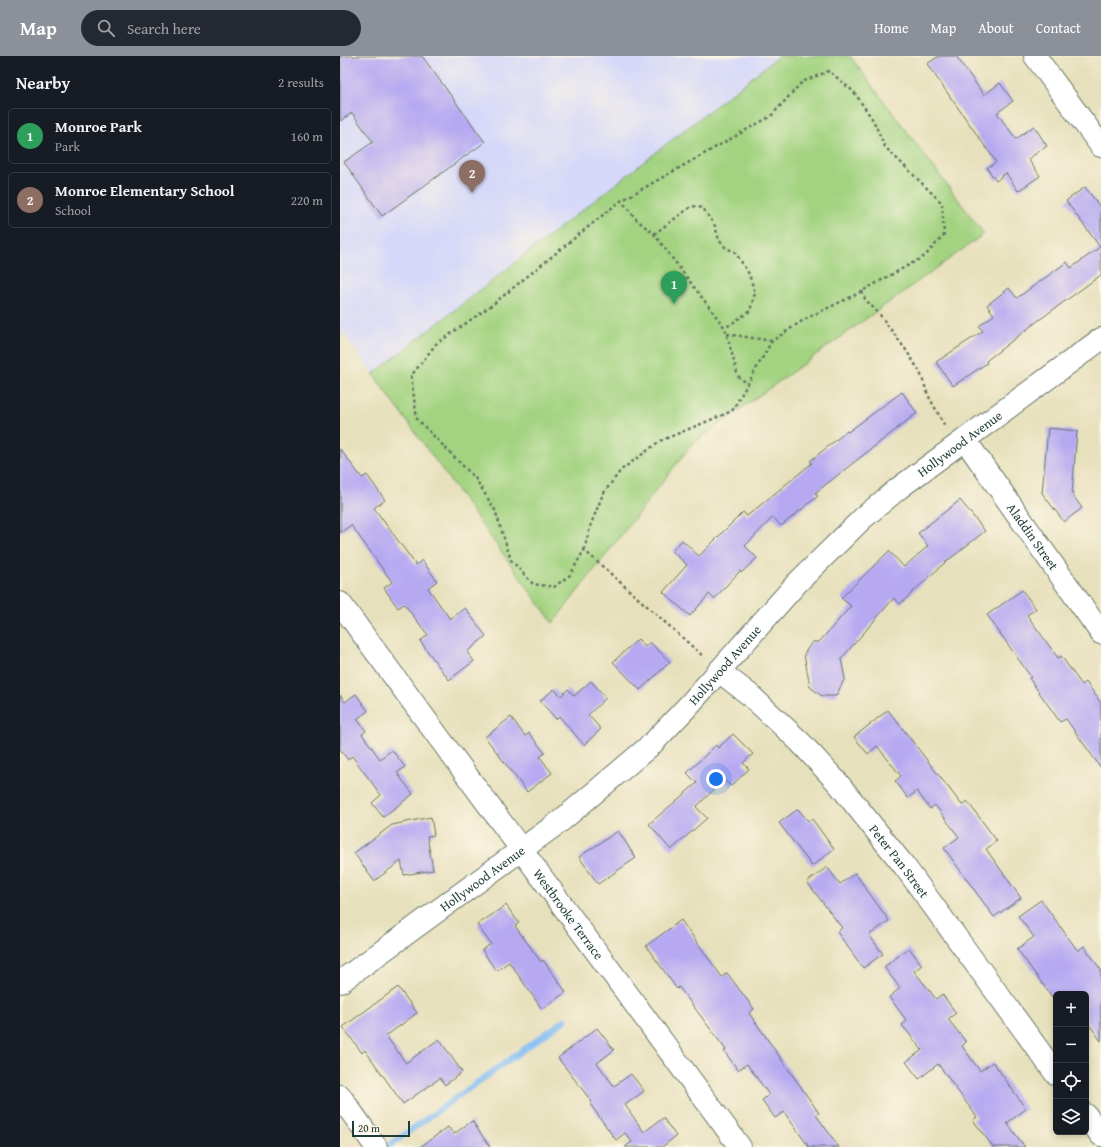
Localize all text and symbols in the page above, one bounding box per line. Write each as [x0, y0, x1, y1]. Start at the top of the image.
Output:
search box [81, 10, 361, 46]
text: Map [20, 14, 57, 42]
icon: search [95, 17, 117, 39]
text: Search here [127, 18, 201, 39]
text: Home [874, 18, 909, 38]
text: Map [931, 18, 956, 38]
text: About [978, 18, 1014, 38]
text: Contact [1036, 18, 1081, 38]
text: Nearby [16, 70, 70, 95]
text: 2 results [278, 73, 324, 92]
text: Monroe Park [55, 116, 142, 137]
text: 1 [27, 127, 33, 146]
text: 160 m [291, 127, 323, 146]
text: Park [55, 137, 80, 156]
pin: 2 [459, 160, 485, 193]
text: Monroe Elementary School [55, 180, 235, 201]
text: 2 [27, 191, 33, 210]
text: 220 m [291, 191, 323, 210]
text: School [55, 201, 91, 220]
pin: 1 [661, 271, 687, 304]
street label: Hollywood Avenue [913, 406, 1006, 481]
street label: Aladdin Street [1003, 499, 1064, 574]
street label: Hollywood Avenue [684, 621, 765, 709]
your location [706, 769, 726, 789]
street label: Peter Pan Street [865, 820, 934, 902]
street label: Hollywood Avenue [436, 841, 529, 916]
street label: Westbrooke Terrace [529, 865, 608, 963]
map controls [1053, 991, 1089, 1135]
button: + [1053, 991, 1089, 1027]
button: − [1053, 1027, 1089, 1063]
button: locate [1053, 1063, 1089, 1099]
button: layers [1053, 1099, 1089, 1135]
scale bar [352, 1119, 410, 1138]
text: 20 m [358, 1120, 380, 1136]

